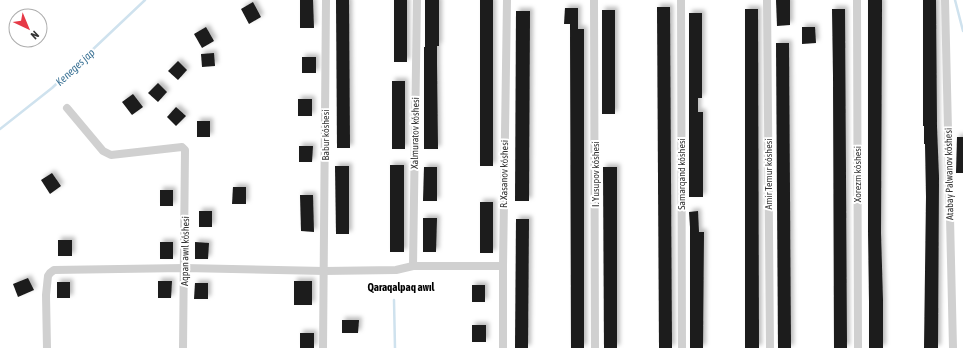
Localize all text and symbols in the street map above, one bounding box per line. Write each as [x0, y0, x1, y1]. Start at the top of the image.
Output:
north arrow [8, 8, 48, 48]
text: N [28, 29, 41, 42]
water label: Keneges jap [53, 46, 97, 88]
street label: Xalmuratov kóshesi [409, 97, 421, 169]
street label: Babur kóshesi [320, 110, 331, 160]
street label: Atabay Palwanov kóshesi [943, 128, 955, 220]
street label: Samarqand kóshesi [676, 138, 687, 210]
street label: Amir Temur kóshesi [763, 138, 774, 210]
street label: R. Xasanov kóshesi [498, 140, 510, 208]
street label: I. Yusupov kóshesi [590, 141, 601, 207]
street label: Xorezm kóshesi [852, 146, 863, 202]
street label: Aqpan awıl kóshesi [179, 216, 191, 286]
district label: Qaraqalpaq awıl [367, 281, 436, 293]

